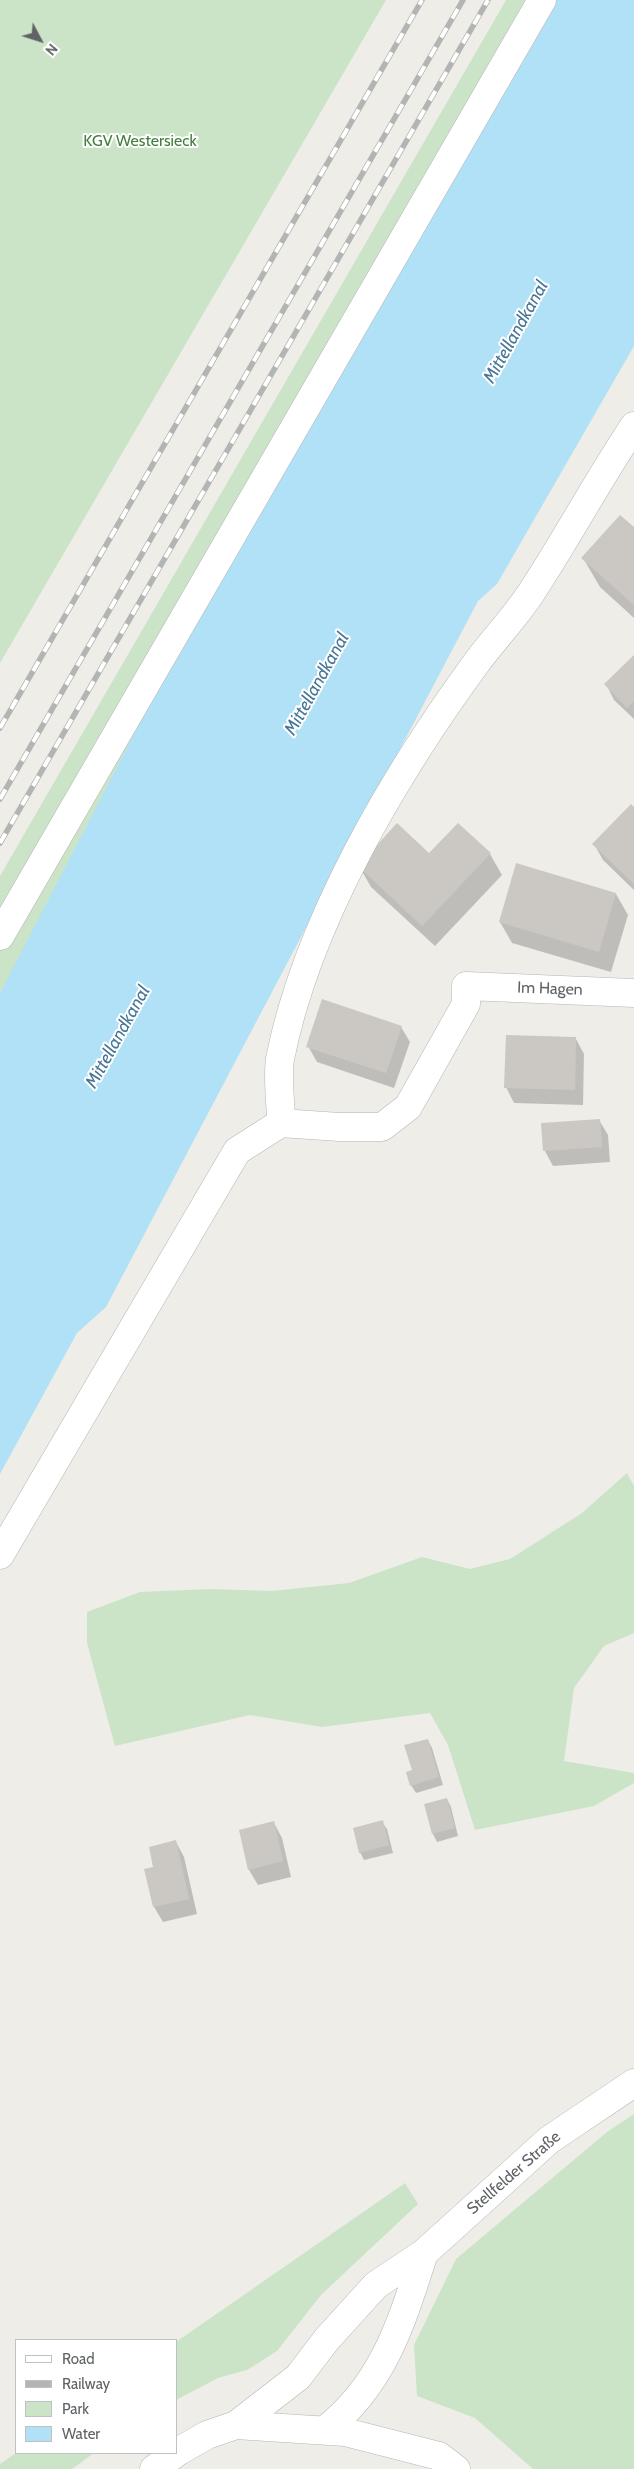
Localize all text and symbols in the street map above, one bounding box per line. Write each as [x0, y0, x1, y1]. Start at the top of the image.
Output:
north arrow [15, 15, 65, 65]
text: N [41, 40, 62, 59]
park label: KGV Westersieck [83, 131, 197, 151]
water label: Mittellandkanal [479, 277, 553, 387]
water label: Mittellandkanal [280, 629, 354, 739]
street label: Im Hagen [517, 978, 583, 1000]
water label: Mittellandkanal [81, 982, 155, 1092]
street label: Stellfelder Straße [463, 2127, 565, 2219]
legend [15, 2339, 178, 2454]
text: Road [62, 2350, 95, 2368]
text: Railway [62, 2375, 110, 2393]
text: Park [62, 2400, 89, 2418]
text: Water [62, 2425, 100, 2443]

